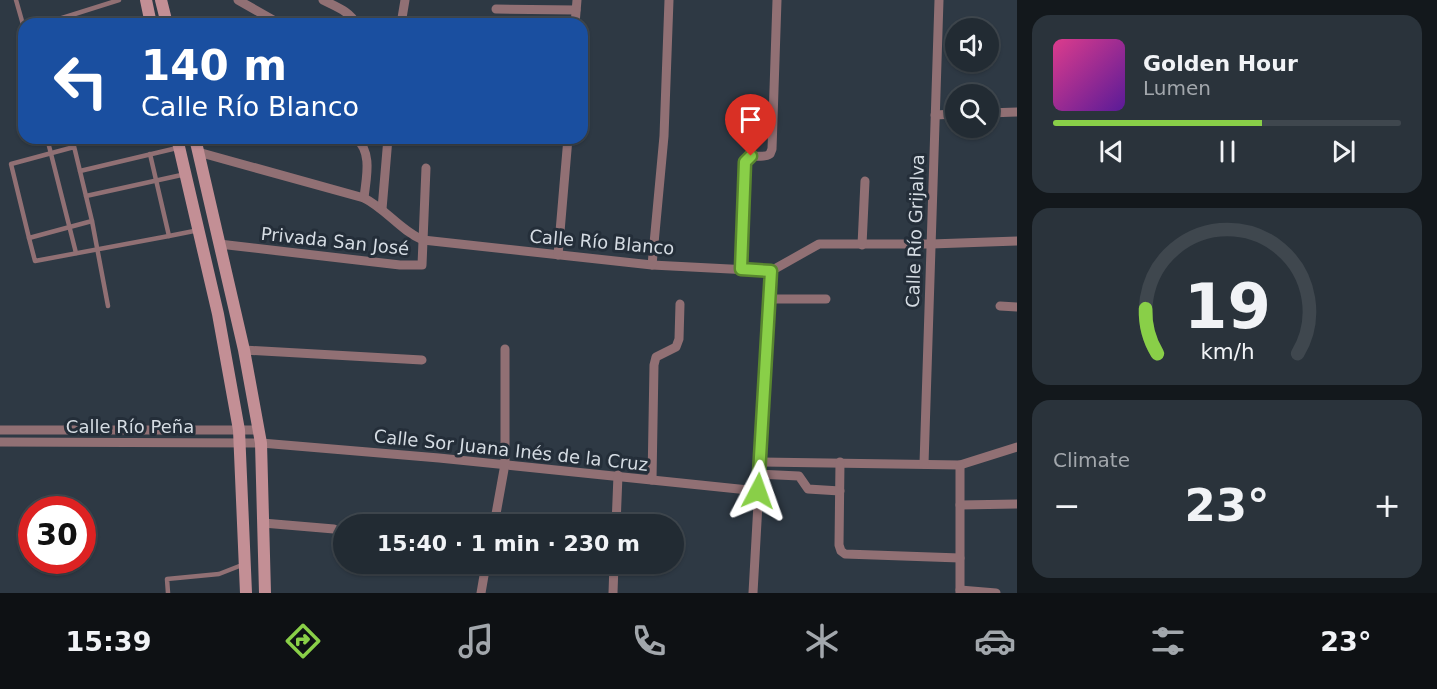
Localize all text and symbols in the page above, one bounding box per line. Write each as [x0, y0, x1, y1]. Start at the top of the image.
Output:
map controls [945, 18, 999, 138]
button: sound [945, 18, 999, 72]
text: 140 m [141, 41, 287, 90]
icon: left [42, 42, 120, 120]
text: Golden Hour [1143, 51, 1298, 76]
text: Lumen [1143, 76, 1211, 100]
button: search [945, 84, 999, 138]
text: Calle Río Blanco [141, 91, 359, 122]
pin [725, 94, 776, 156]
icon: arrive [734, 103, 767, 136]
icon: previous [1095, 135, 1128, 168]
icon: pause [1211, 135, 1244, 168]
icon: next [1327, 135, 1360, 168]
street label: Calle Río Grijalva [902, 154, 928, 308]
street label: Privada San José [260, 223, 410, 259]
street label: Calle Río Blanco [529, 225, 675, 259]
text: 19 [1184, 270, 1270, 343]
text: km/h [1200, 339, 1254, 364]
street label: Calle Río Peña [66, 416, 194, 437]
street label: Calle Sor Juana Inés de la Cruz [373, 425, 649, 475]
text: Climate [1053, 448, 1130, 472]
position arrow [726, 459, 790, 523]
text: 23° [1184, 479, 1270, 532]
text: − [1053, 486, 1081, 525]
text: + [1373, 486, 1401, 525]
speed limit sign: 30 [18, 496, 96, 574]
text: 15:40 · 1 min · 230 m [377, 531, 640, 556]
icon: directions [282, 620, 324, 662]
icon: music [455, 620, 497, 662]
icon: phone [628, 620, 670, 662]
icon: climate [801, 620, 843, 662]
icon: car [974, 620, 1016, 662]
icon: filters [1147, 620, 1189, 662]
text: 15:39 [65, 626, 151, 657]
text: 23° [1320, 626, 1371, 657]

